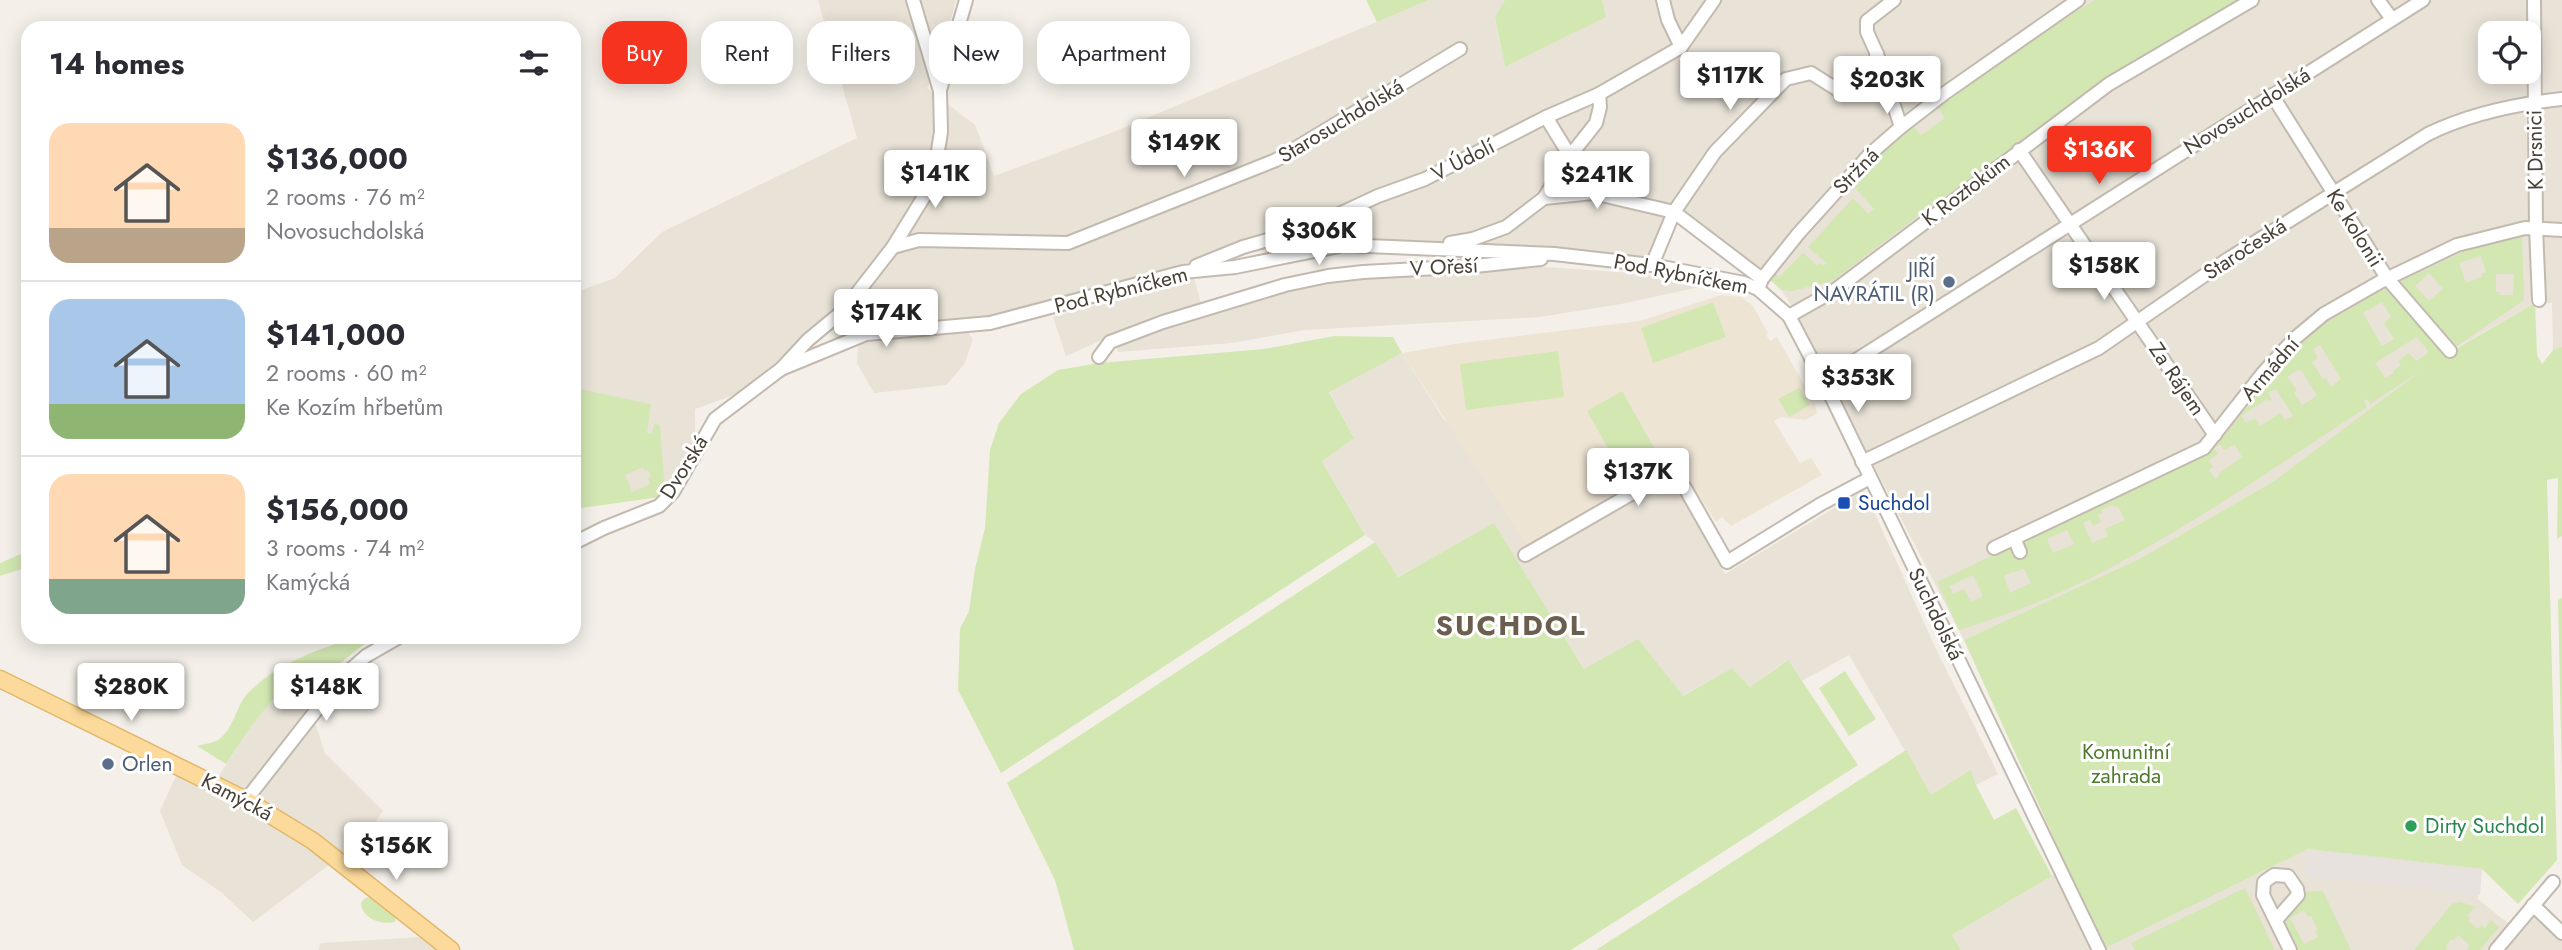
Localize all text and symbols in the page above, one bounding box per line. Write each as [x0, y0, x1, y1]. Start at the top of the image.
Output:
chip: Buy [602, 21, 687, 84]
chip: Rent [701, 21, 793, 84]
chip: Filters [807, 21, 915, 84]
chip: New [929, 21, 1023, 84]
chip: Apartment [1037, 21, 1190, 84]
map controls [2478, 21, 2541, 84]
button: locate [2478, 21, 2541, 84]
text: 14 homes [49, 42, 184, 85]
icon: filters [515, 44, 553, 82]
pin: $117K [1681, 52, 1779, 112]
pin: $203K [1838, 57, 1936, 116]
text: $117K [1696, 58, 1764, 92]
street label: Novosuchdolská [2178, 60, 2316, 162]
text: $203K [1850, 62, 1924, 96]
street label: Starosuchdolská [1273, 72, 1409, 170]
street label: K Drsnici [2519, 110, 2551, 190]
pin: $149K [1135, 120, 1233, 179]
text: $149K [1147, 125, 1221, 159]
pin: $136K [2050, 127, 2148, 186]
street label: V Údolí [1426, 131, 1501, 189]
text: $136K [2063, 132, 2135, 166]
text: $136,000 [266, 137, 408, 180]
street label: Stržná [1826, 141, 1886, 201]
street label: K Roztokům [1915, 147, 2017, 233]
pin: $141K [886, 150, 984, 210]
icon: home [105, 151, 189, 235]
pin: $241K [1548, 152, 1646, 211]
text: $141K [900, 156, 970, 190]
text: $241K [1560, 157, 1634, 191]
text: 2 rooms · 76 m² [266, 180, 425, 214]
street label: Ke kolonii [2319, 183, 2391, 273]
pin: $306K [1270, 208, 1368, 267]
street label: Staročeská [2198, 211, 2292, 287]
text: $306K [1281, 213, 1357, 247]
text: Novosuchdolská [266, 214, 424, 248]
pin: $158K [2055, 243, 2153, 302]
street label: Pod Rybníčkem [1611, 246, 1751, 302]
text: $158K [2068, 248, 2140, 282]
street label: V Ořeší [1409, 250, 1480, 284]
place label: JIŘÍ NAVRÁTIL (R) [1814, 255, 1936, 309]
street label: Pod Rybníčkem [1051, 259, 1191, 321]
marker: JIŘÍ NAVRÁTIL (R) [1941, 274, 1957, 290]
pin: $174K [837, 290, 935, 349]
text: $174K [850, 295, 922, 329]
text: $141,000 [266, 313, 405, 356]
icon: home [105, 327, 189, 411]
street label: Armádní [2234, 329, 2307, 408]
street label: Za Rájem [2142, 337, 2212, 421]
pin: $353K [1809, 354, 1907, 414]
text: 2 rooms · 60 m² [266, 356, 426, 390]
text: $353K [1821, 360, 1895, 394]
text: Ke Kozím hřbetům [266, 390, 443, 424]
street label: Dvorská [653, 429, 715, 505]
pin: $137K [1589, 448, 1687, 508]
text: $137K [1603, 454, 1673, 488]
text: $156,000 [266, 488, 409, 531]
place label: Suchdol [1858, 488, 1930, 518]
marker: Suchdol [1836, 495, 1852, 511]
icon: home [105, 502, 189, 586]
text: 3 rooms · 74 m² [266, 531, 424, 565]
street label: Suchdolská [1901, 563, 1971, 665]
text: Kamýcká [266, 565, 350, 599]
district label: SUCHDOL [1435, 605, 1587, 646]
pin: $280K [82, 664, 180, 723]
pin: $148K [277, 664, 375, 723]
text: $280K [93, 669, 169, 703]
text: $148K [290, 669, 362, 703]
park label: Komunitní zahrada [2082, 737, 2172, 791]
place label: Orlen [122, 749, 172, 779]
marker: Orlen [100, 756, 116, 772]
street label: Kamýcká [196, 766, 278, 828]
place label: Dirty Suchdol [2425, 811, 2544, 841]
marker: Dirty Suchdol [2403, 818, 2419, 834]
pin: $156K [347, 822, 445, 882]
text: $156K [360, 828, 432, 862]

